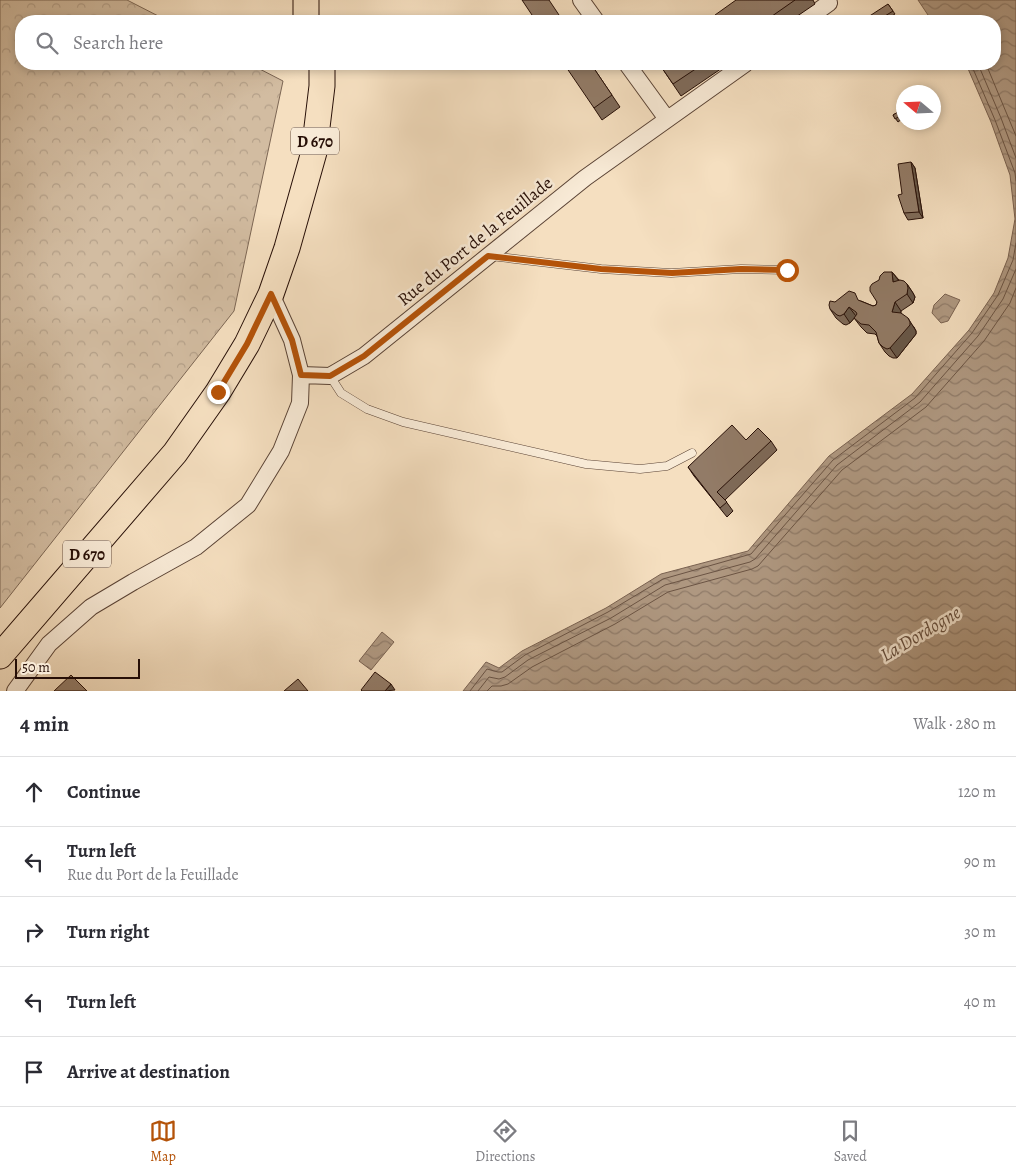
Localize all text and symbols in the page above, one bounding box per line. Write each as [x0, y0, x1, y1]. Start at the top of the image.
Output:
search box [15, 15, 1001, 70]
icon: search [33, 29, 61, 57]
text: Search here [73, 30, 163, 56]
north arrow [896, 85, 941, 130]
road number: D 670 [291, 128, 339, 154]
street label: Rue du Port de la Feuillade [392, 171, 558, 311]
route start [776, 259, 799, 282]
route end [207, 381, 230, 404]
road number: D 670 [63, 540, 111, 568]
water label: La Dordogne [876, 600, 966, 668]
scale bar [15, 656, 140, 679]
text: 50 m [22, 658, 50, 677]
text: 4 min [20, 710, 69, 738]
text: Walk · 280 m [913, 713, 996, 735]
icon: ahead [20, 778, 48, 806]
text: Continue [67, 779, 141, 805]
text: 120 m [958, 781, 996, 803]
text: Turn left [67, 838, 136, 864]
icon: left [20, 848, 48, 876]
text: 90 m [964, 851, 996, 873]
text: Rue du Port de la Feuillade [67, 864, 239, 886]
icon: right [20, 918, 48, 946]
text: Turn right [67, 919, 149, 945]
text: 30 m [964, 921, 996, 943]
icon: left [20, 988, 48, 1016]
text: Turn left [67, 989, 136, 1015]
text: 40 m [964, 991, 996, 1013]
icon: arrive [20, 1058, 48, 1086]
text: Arrive at destination [67, 1059, 230, 1085]
tab: Map [149, 1117, 177, 1166]
tab: Directions [475, 1117, 535, 1166]
tab: Saved [834, 1117, 867, 1166]

